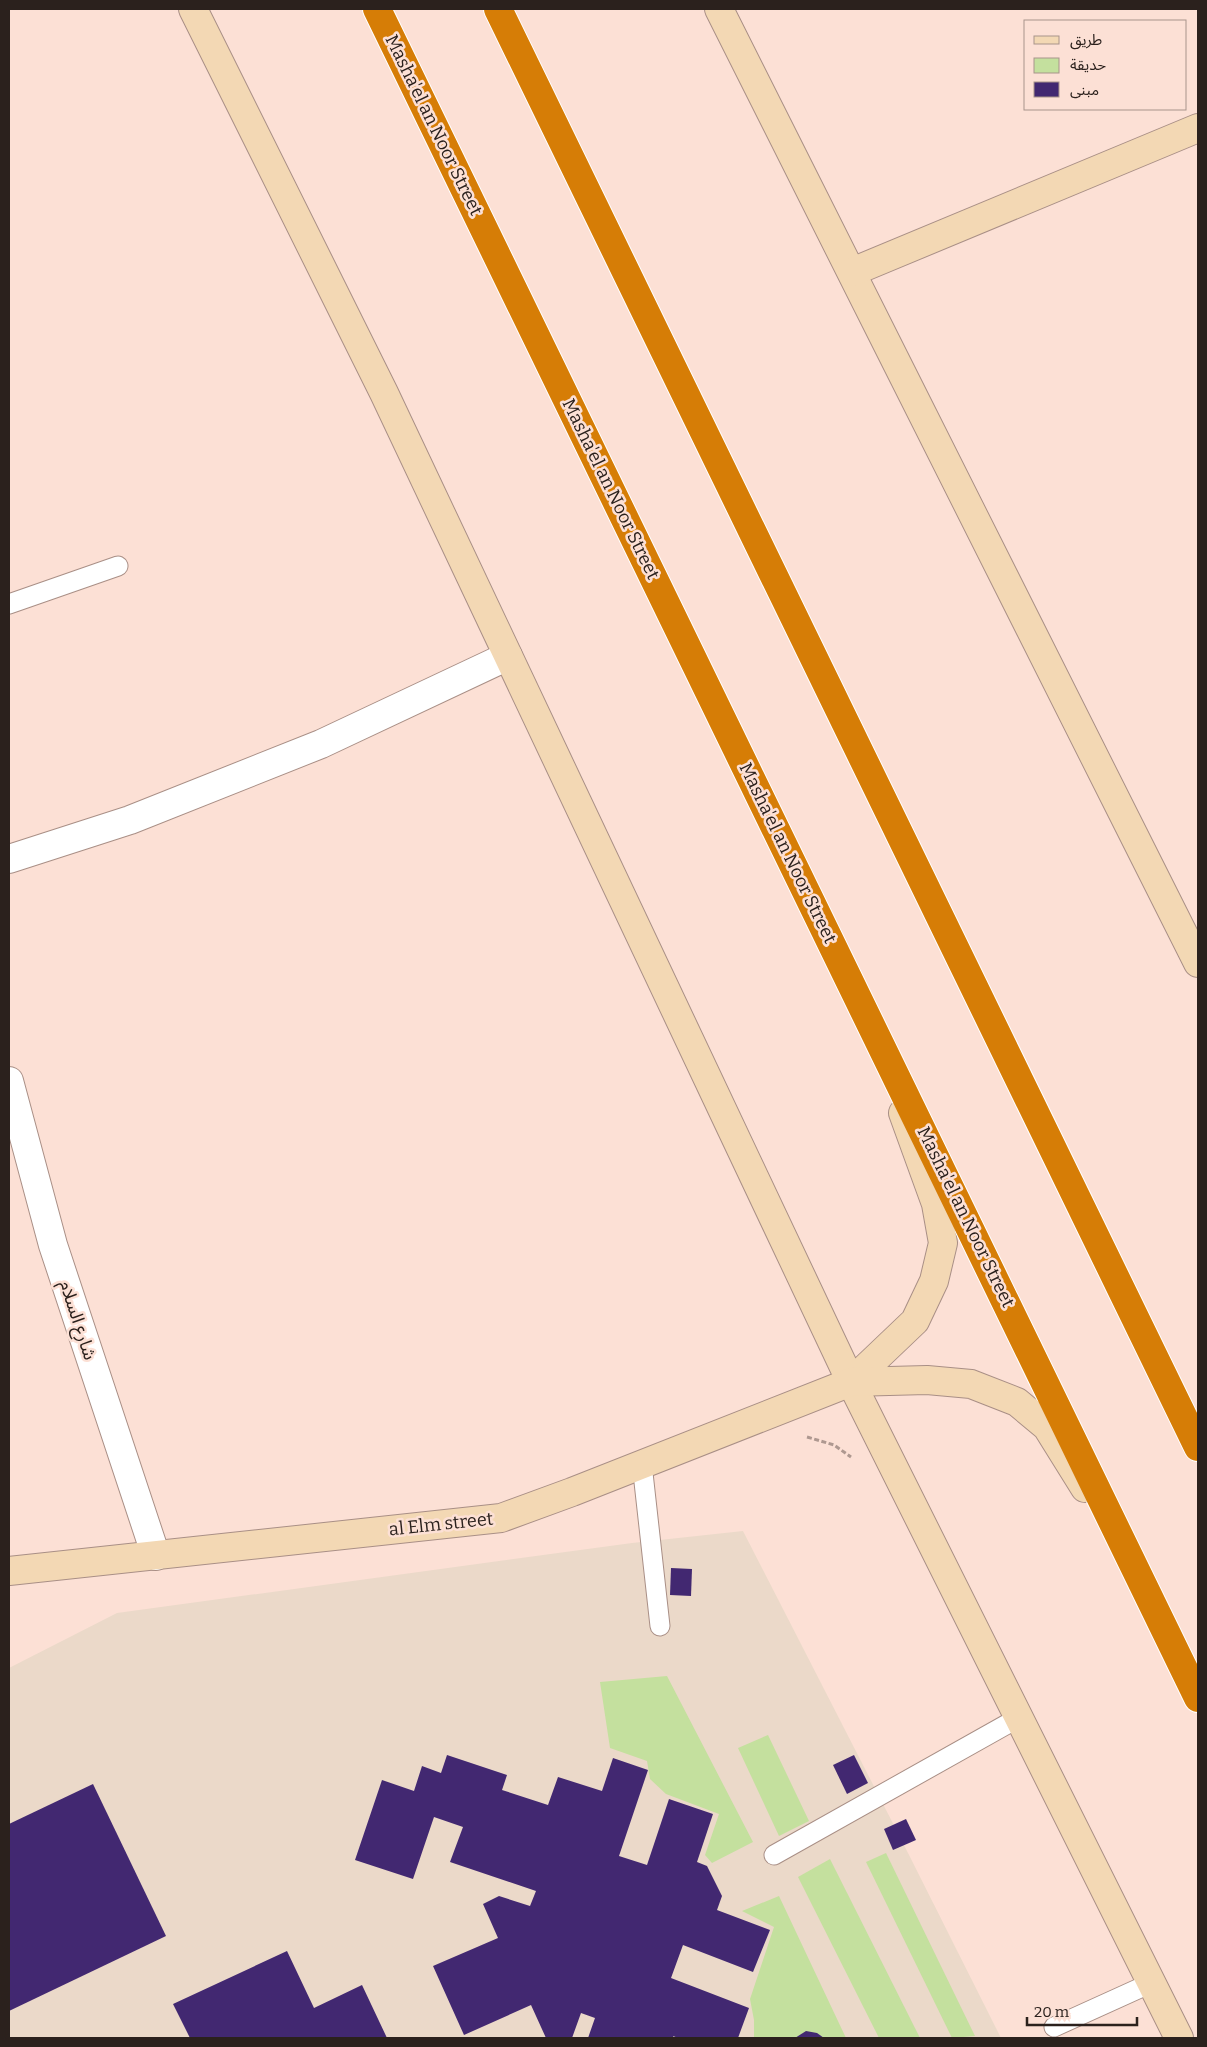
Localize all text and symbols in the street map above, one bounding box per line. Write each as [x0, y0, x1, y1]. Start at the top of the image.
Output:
legend [1024, 20, 1187, 110]
street label: Masha'el an Noor Street [381, 31, 488, 219]
text: طريق [1070, 31, 1102, 50]
text: حديقة [1070, 56, 1106, 74]
text: مبنى [1070, 81, 1099, 99]
street label: Masha'el an Noor Street [558, 395, 665, 583]
street label: Masha'el an Noor Street [735, 759, 842, 947]
street label: Masha'el an Noor Street [913, 1123, 1020, 1311]
street label: شارع السلام [52, 1277, 101, 1364]
street label: al Elm street [388, 1508, 495, 1540]
scale bar [1027, 1994, 1137, 2026]
text: 20 m [1034, 2003, 1070, 2021]

